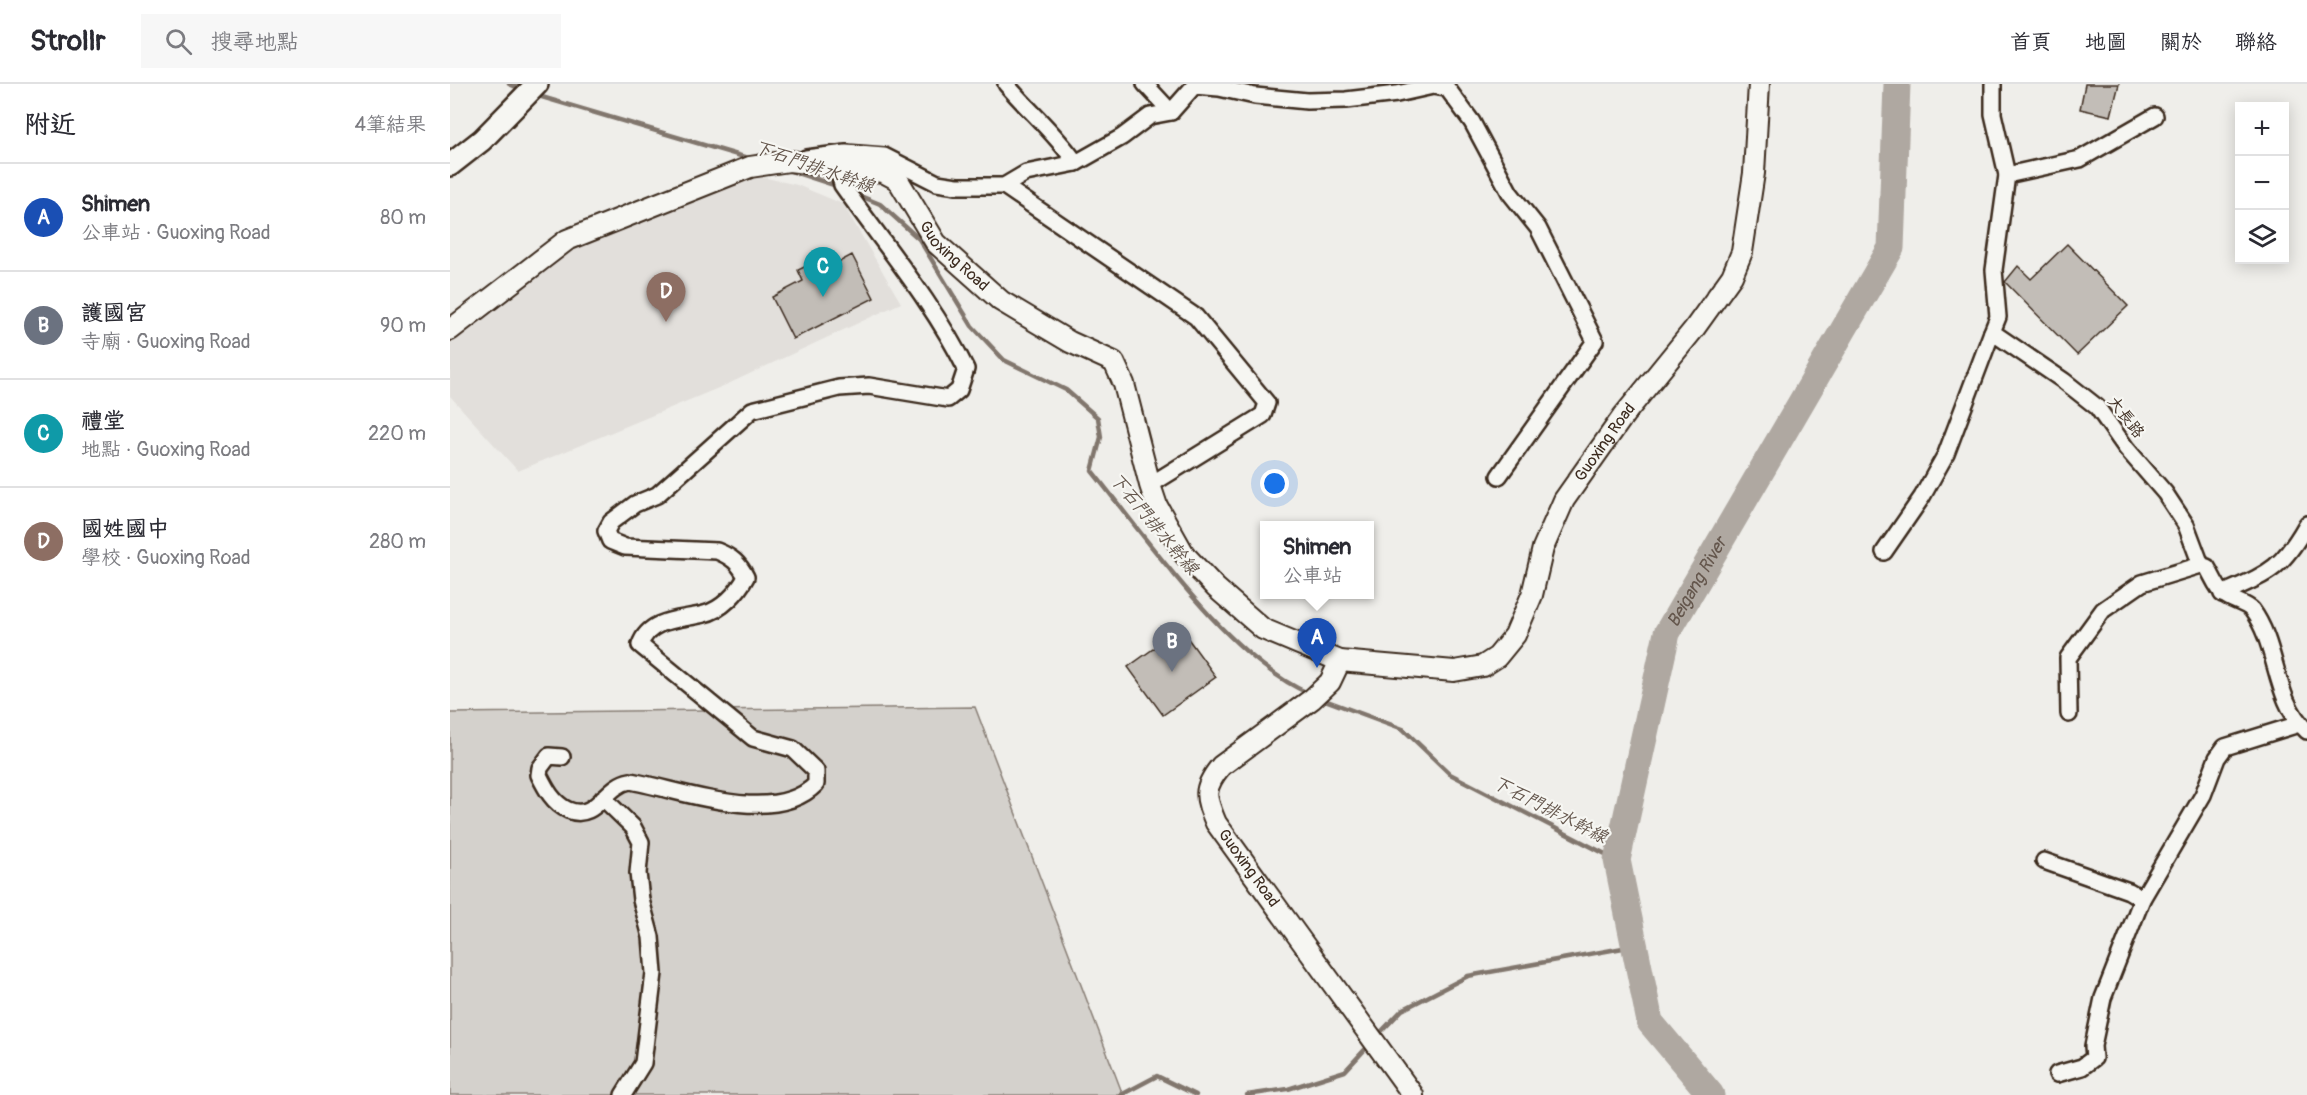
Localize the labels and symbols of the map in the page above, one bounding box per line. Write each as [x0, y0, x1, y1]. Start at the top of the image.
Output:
water label: 下石門排水幹線 [751, 136, 878, 199]
street label: Guoxing Road [915, 217, 993, 295]
pin: C [804, 248, 842, 297]
pin: D [646, 272, 686, 322]
street label: 大長路 [2103, 392, 2149, 442]
street label: Guoxing Road [1570, 399, 1640, 485]
water label: 下石門排水幹線 [1105, 468, 1204, 580]
your location [1260, 469, 1289, 498]
water label: Beigang River [1662, 531, 1733, 631]
pin: A [1298, 618, 1336, 668]
pin: B [1152, 622, 1192, 672]
water label: 下石門排水幹線 [1489, 771, 1612, 849]
street label: Guoxing Road [1214, 825, 1284, 911]

